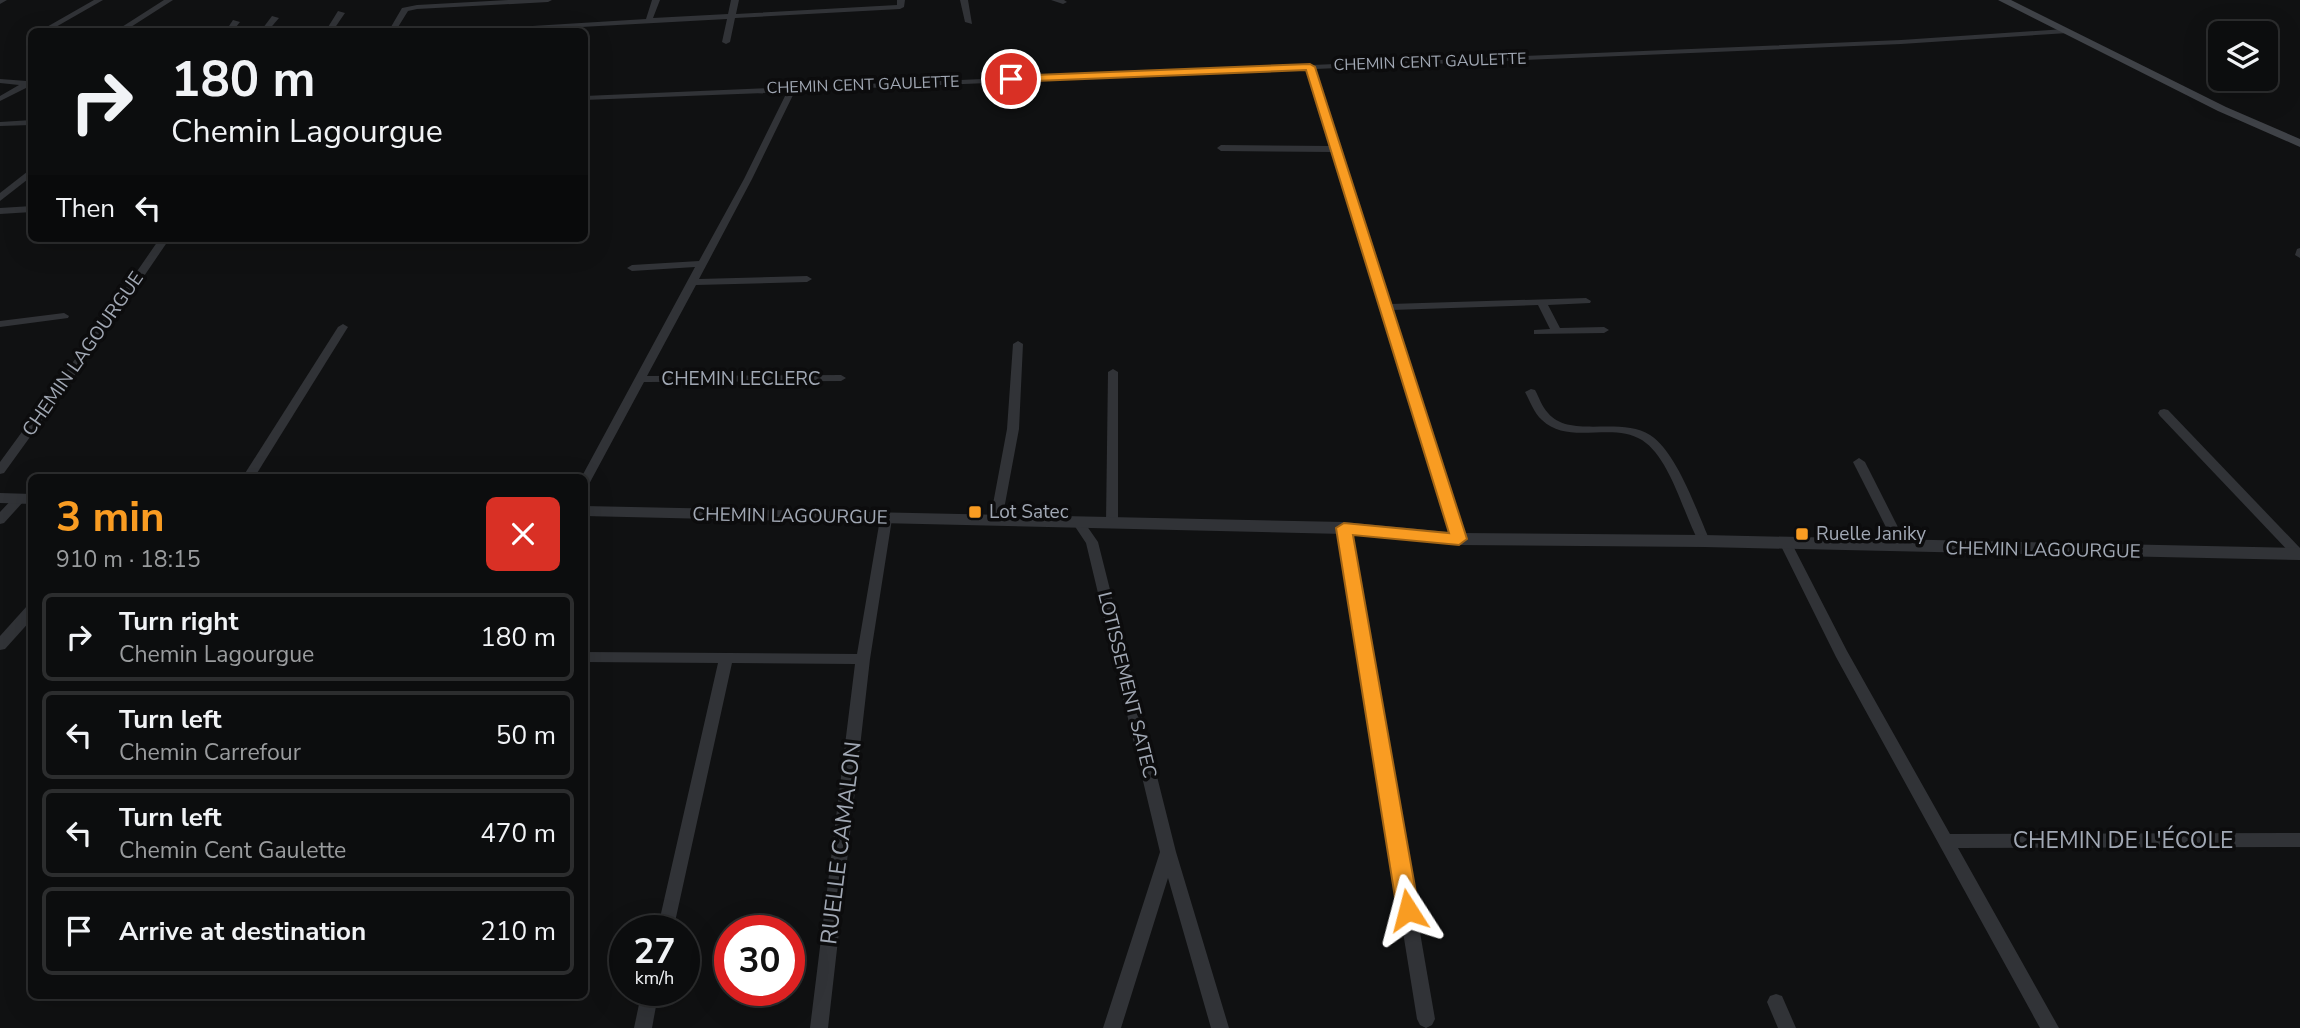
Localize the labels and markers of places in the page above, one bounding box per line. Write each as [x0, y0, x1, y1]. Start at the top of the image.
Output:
pin [981, 49, 1041, 109]
place label: Lot Satec [989, 499, 1069, 525]
marker: Lot Satec [967, 504, 983, 520]
place label: Ruelle Janiky [1816, 521, 1926, 547]
marker: Ruelle Janiky [1794, 526, 1810, 542]

